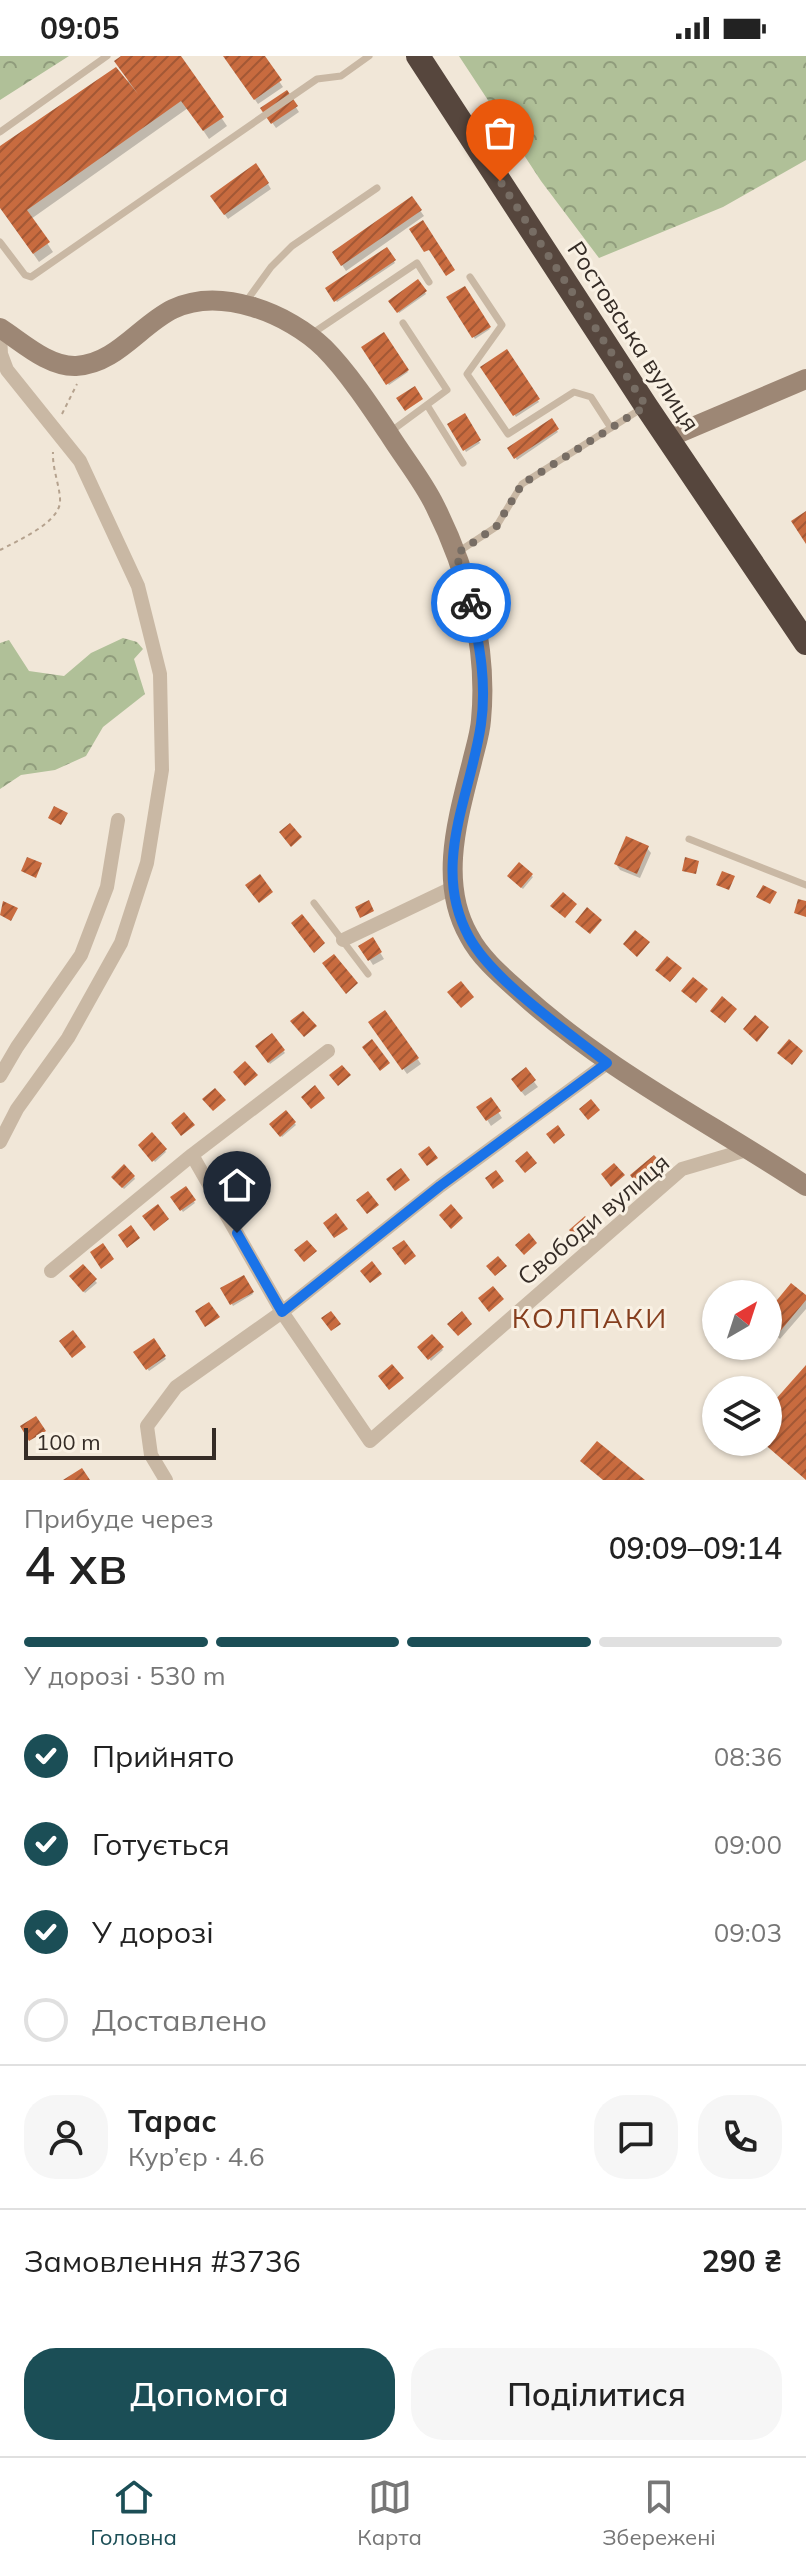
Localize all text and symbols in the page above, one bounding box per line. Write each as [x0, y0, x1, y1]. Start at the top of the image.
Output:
text: 09:05 [40, 9, 119, 47]
pin [466, 99, 534, 181]
icon: bag [478, 111, 522, 155]
street label: Ростовська вулиця [561, 235, 707, 437]
courier [431, 563, 511, 643]
icon: bike [449, 581, 493, 625]
street label: Свободи вулиця [511, 1147, 675, 1291]
pin [203, 1151, 271, 1233]
icon: home [215, 1163, 259, 1207]
north arrow [702, 1280, 782, 1360]
map controls [702, 1280, 782, 1456]
district label: КОЛПАКИ [512, 1300, 668, 1335]
button: layers [702, 1376, 782, 1456]
scale bar [24, 1424, 216, 1460]
text: 100 m [36, 1428, 101, 1456]
text: Прибуде через [24, 1502, 213, 1535]
text: 09:09–09:14 [609, 1529, 782, 1567]
text: 4 хв [24, 1532, 127, 1597]
text: У дорозі · 530 m [24, 1659, 226, 1692]
icon: check [24, 1734, 68, 1778]
text: Прийнято [92, 1737, 234, 1775]
text: 08:36 [714, 1740, 782, 1773]
icon: check [24, 1822, 68, 1866]
text: Готується [92, 1825, 230, 1863]
text: 09:00 [714, 1828, 782, 1861]
icon: check [24, 1910, 68, 1954]
text: У дорозі [92, 1913, 214, 1951]
text: 09:03 [714, 1916, 782, 1949]
text: Доставлено [92, 2001, 267, 2039]
button: person [24, 2095, 108, 2179]
button: chat [594, 2095, 678, 2179]
button: phone [698, 2095, 782, 2179]
text: Тарас [128, 2102, 217, 2140]
text: Кур’єр · 4.6 [128, 2140, 265, 2173]
text: Замовлення #3736 [24, 2242, 301, 2280]
text: 290 ₴ [702, 2242, 782, 2280]
button: Допомога [24, 2348, 395, 2440]
button: Поділитися [411, 2348, 782, 2440]
tab: Головна [90, 2475, 177, 2551]
tab: Карта [357, 2475, 422, 2551]
tab: Збережені [602, 2475, 716, 2551]

